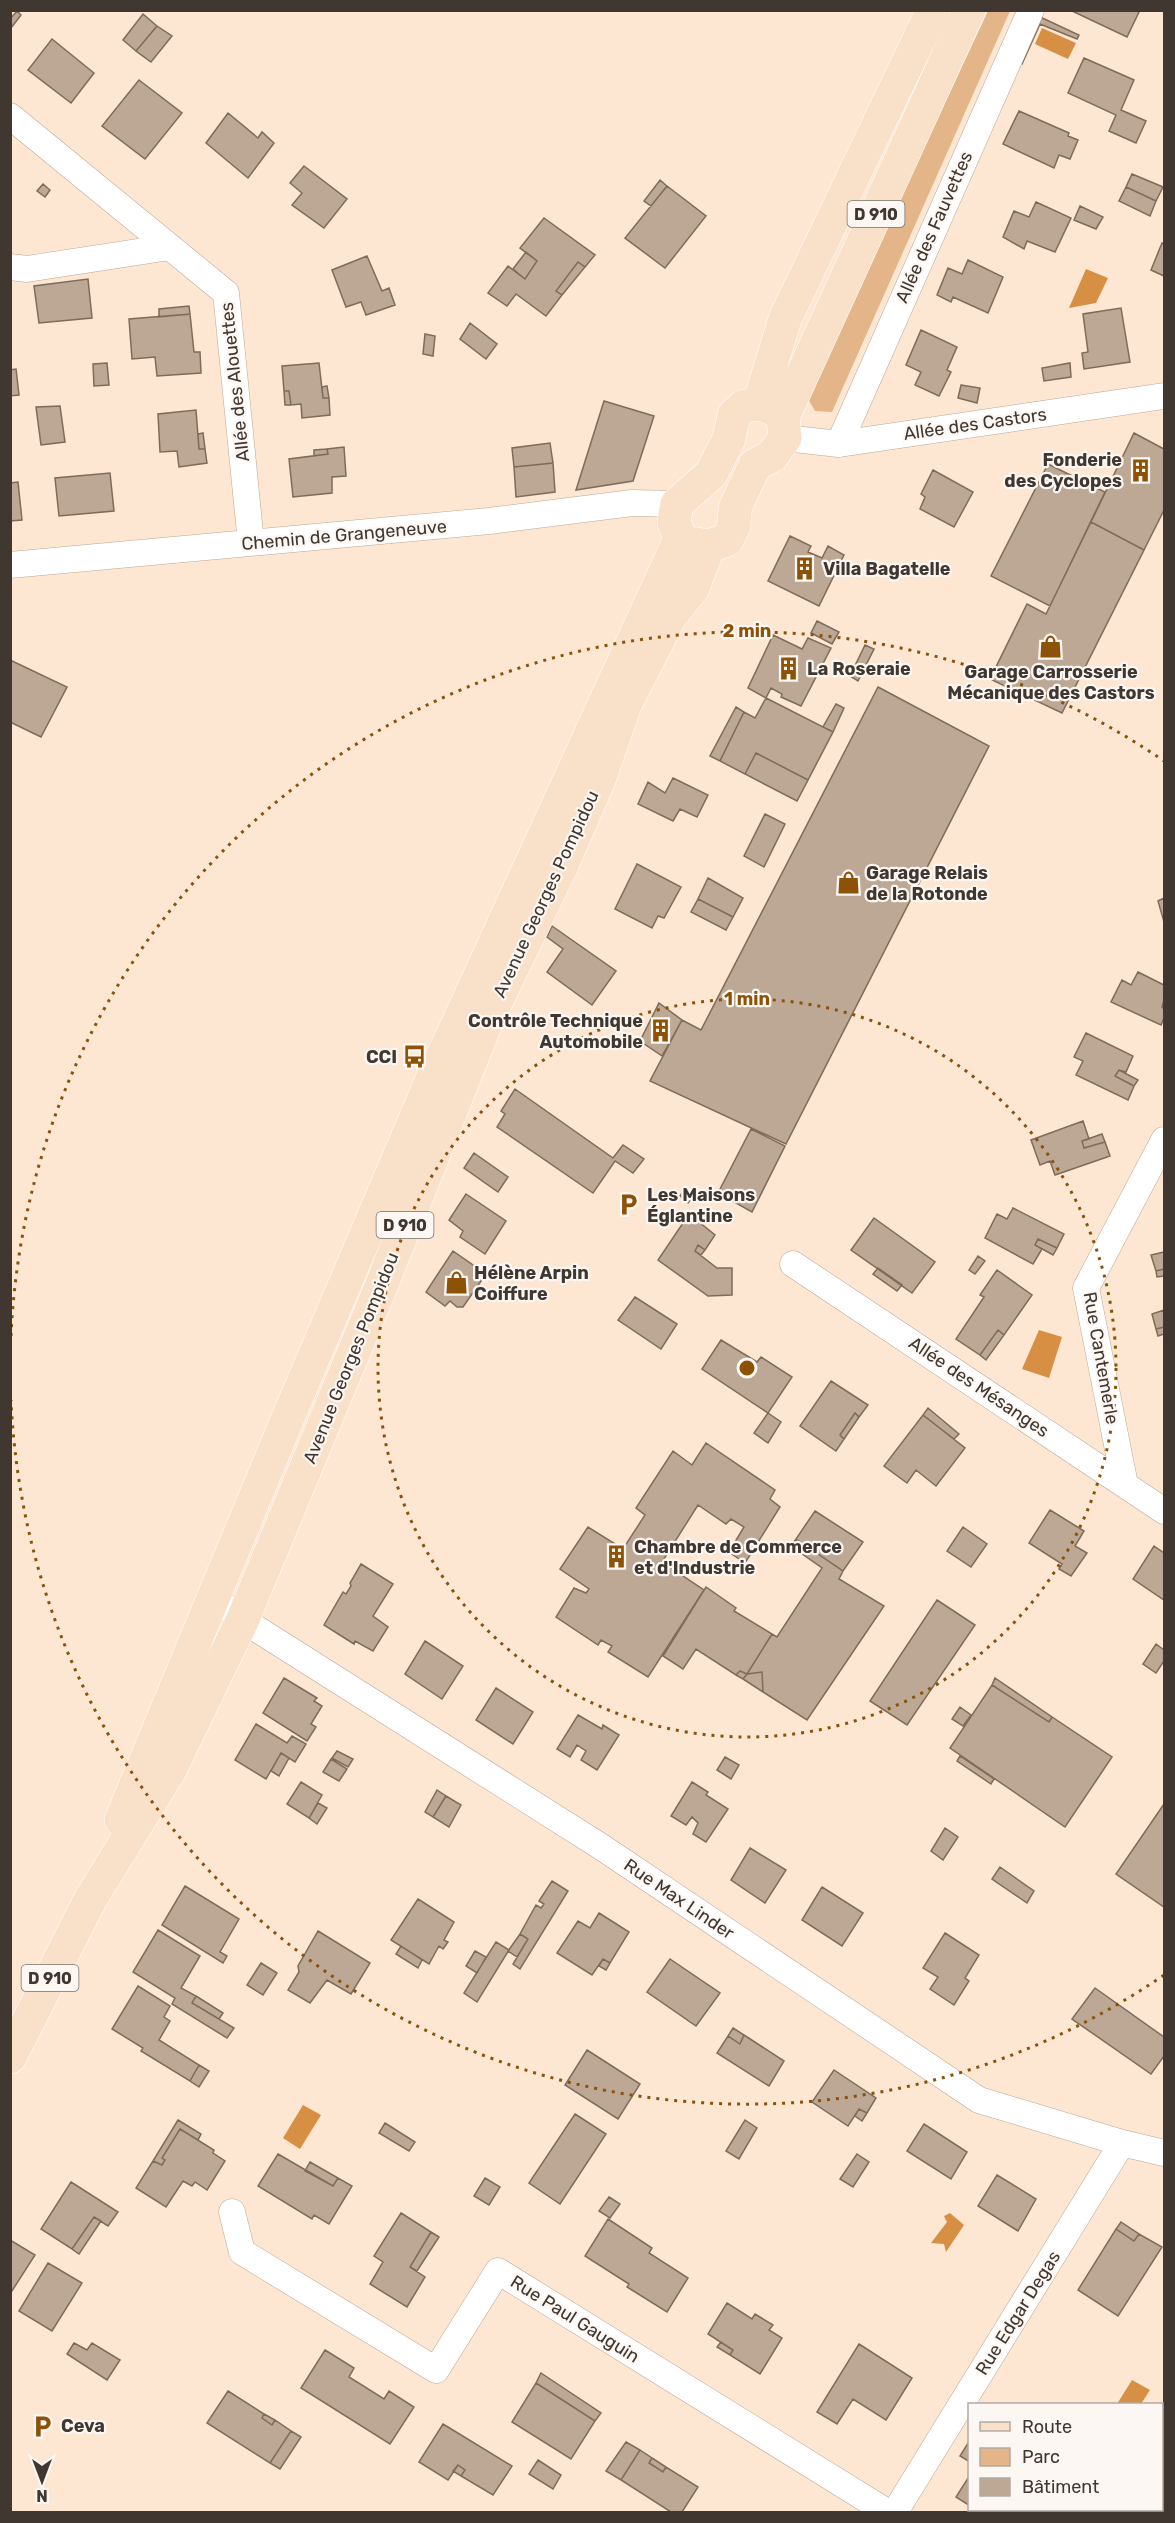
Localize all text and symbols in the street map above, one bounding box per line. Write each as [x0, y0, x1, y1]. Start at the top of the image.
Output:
street label: Allée des Fauvettes [891, 148, 977, 306]
road number: D 910 [848, 201, 904, 227]
street label: Allée des Alouettes [216, 301, 254, 463]
street label: Allée des Castors [902, 403, 1048, 445]
place label: Fonderie des Cyclopes [1004, 449, 1122, 492]
building icon: Fonderie des Cyclopes [1127, 457, 1153, 483]
street label: Chemin de Grangeneuve [240, 515, 448, 555]
building icon: Villa Bagatelle [792, 556, 818, 582]
place label: Villa Bagatelle [823, 558, 951, 580]
text: 2 min [723, 620, 771, 642]
shop icon: Garage Carrosserie Mécanique des Castors [1038, 633, 1064, 659]
building icon: La Roseraie [776, 656, 802, 682]
place label: La Roseraie [807, 658, 911, 680]
place label: Garage Carrosserie Mécanique des Castors [947, 661, 1155, 704]
street label: Avenue Georges Pompidou [488, 787, 604, 1001]
place label: Garage Relais de la Rotonde [866, 862, 988, 905]
shop icon: Garage Relais de la Rotonde [835, 870, 861, 896]
text: 1 min [724, 988, 770, 1010]
place label: Contrôle Technique Automobile [468, 1010, 643, 1053]
building icon: Contrôle Technique Automobile [648, 1018, 674, 1044]
bus stop icon: CCI [402, 1044, 428, 1070]
place label: CCI [366, 1046, 397, 1068]
place label: Les Maisons Églantine [647, 1184, 755, 1227]
parking icon: Les Maisons Églantine [616, 1192, 642, 1218]
road number: D 910 [376, 1212, 434, 1238]
street label: Avenue Georges Pompidou [298, 1249, 404, 1467]
place label: Hélène Arpin Coiffure [474, 1262, 589, 1305]
shop icon: Hélène Arpin Coiffure [443, 1270, 469, 1296]
street label: Rue Cantemerle [1079, 1290, 1123, 1426]
street label: Allée des Mésanges [905, 1332, 1053, 1442]
centre of rings [737, 1358, 757, 1378]
place label: Chambre de Commerce et d'Industrie [634, 1536, 842, 1579]
building icon: Chambre de Commerce et d'Industrie [603, 1544, 629, 1570]
street label: Rue Max Linder [620, 1854, 739, 1944]
road number: D 910 [22, 1965, 78, 1991]
street label: Rue Edgar Degas [971, 2247, 1065, 2379]
street label: Rue Paul Gauguin [506, 2270, 644, 2368]
legend [968, 2403, 1163, 2511]
parking icon: Ceva [30, 2413, 56, 2439]
place label: Ceva [61, 2415, 105, 2437]
text: Route [1022, 2416, 1072, 2438]
text: Parc [1022, 2446, 1060, 2468]
north arrow [12, 2451, 72, 2511]
text: Bâtiment [1022, 2476, 1099, 2498]
text: N [36, 2486, 48, 2505]

